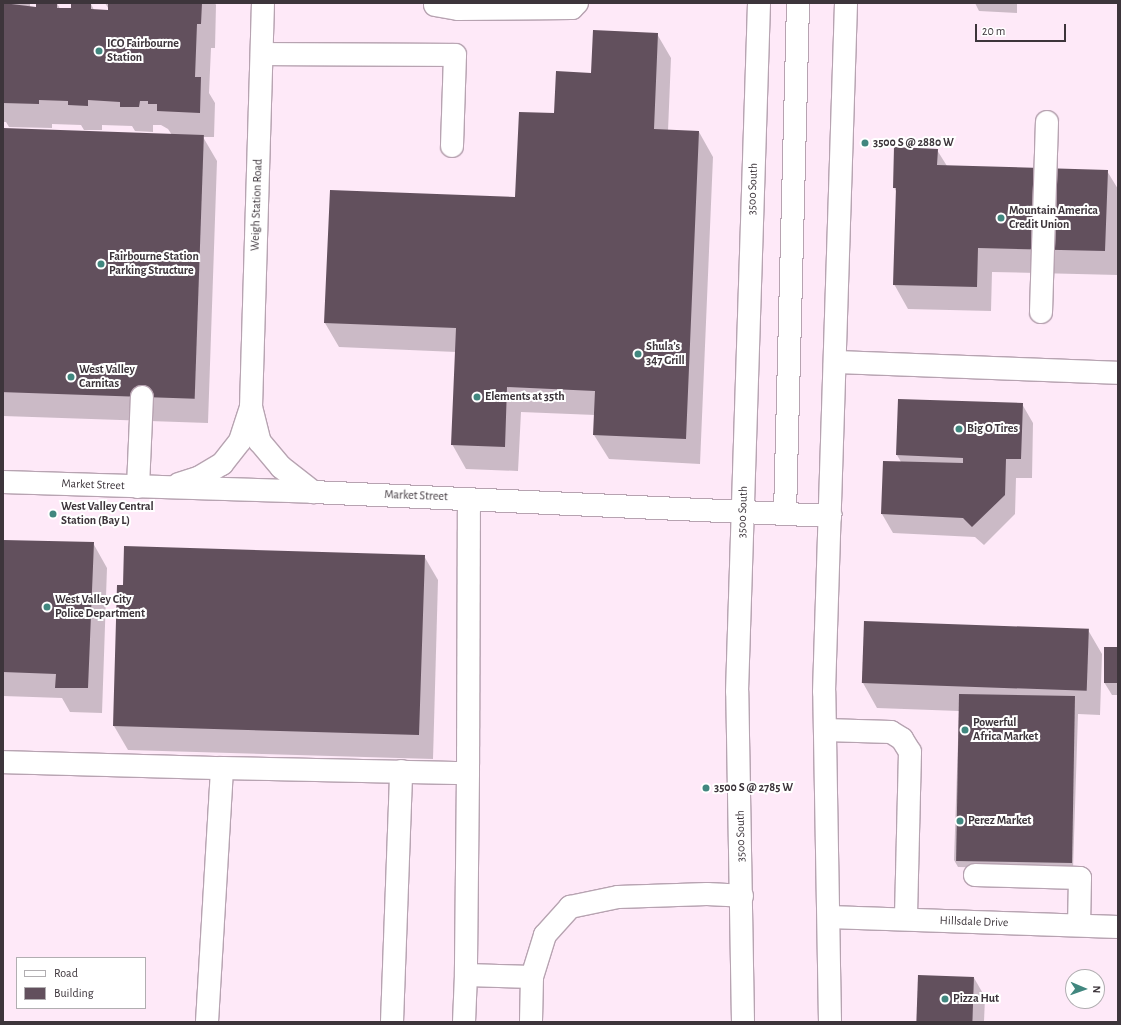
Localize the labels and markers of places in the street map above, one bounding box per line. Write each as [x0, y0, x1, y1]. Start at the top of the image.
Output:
place label: ICO Fairbourne Station [107, 37, 179, 65]
marker: ICO Fairbourne Station [94, 46, 104, 56]
place label: 3500 S @ 2880 W [873, 136, 954, 150]
marker: 3500 S @ 2880 W [860, 138, 870, 148]
place label: Mountain America Credit Union [1009, 204, 1098, 232]
marker: Mountain America Credit Union [996, 213, 1006, 223]
place label: Fairbourne Station Parking Structure [109, 250, 199, 278]
marker: Fairbourne Station Parking Structure [96, 259, 106, 269]
place label: Shula’s 347 Grill [646, 340, 685, 368]
marker: Shula’s 347 Grill [633, 349, 643, 359]
place label: West Valley Carnitas [79, 363, 135, 391]
marker: West Valley Carnitas [66, 372, 76, 382]
place label: Elements at 35th [485, 390, 565, 404]
marker: Elements at 35th [472, 392, 482, 402]
place label: Big O Tires [967, 422, 1018, 436]
marker: Big O Tires [954, 424, 964, 434]
place label: West Valley Central Station (Bay L) [61, 500, 154, 528]
marker: West Valley Central Station (Bay L) [48, 509, 58, 519]
place label: West Valley City Police Department [55, 593, 145, 621]
marker: West Valley City Police Department [42, 602, 52, 612]
place label: Powerful Africa Market [973, 716, 1038, 744]
marker: Powerful Africa Market [960, 725, 970, 735]
place label: 3500 S @ 2785 W [714, 781, 793, 795]
marker: 3500 S @ 2785 W [701, 783, 711, 793]
place label: Perez Market [968, 814, 1031, 828]
marker: Perez Market [955, 816, 965, 826]
place label: Pizza Hut [953, 992, 999, 1006]
marker: Pizza Hut [940, 994, 950, 1004]

